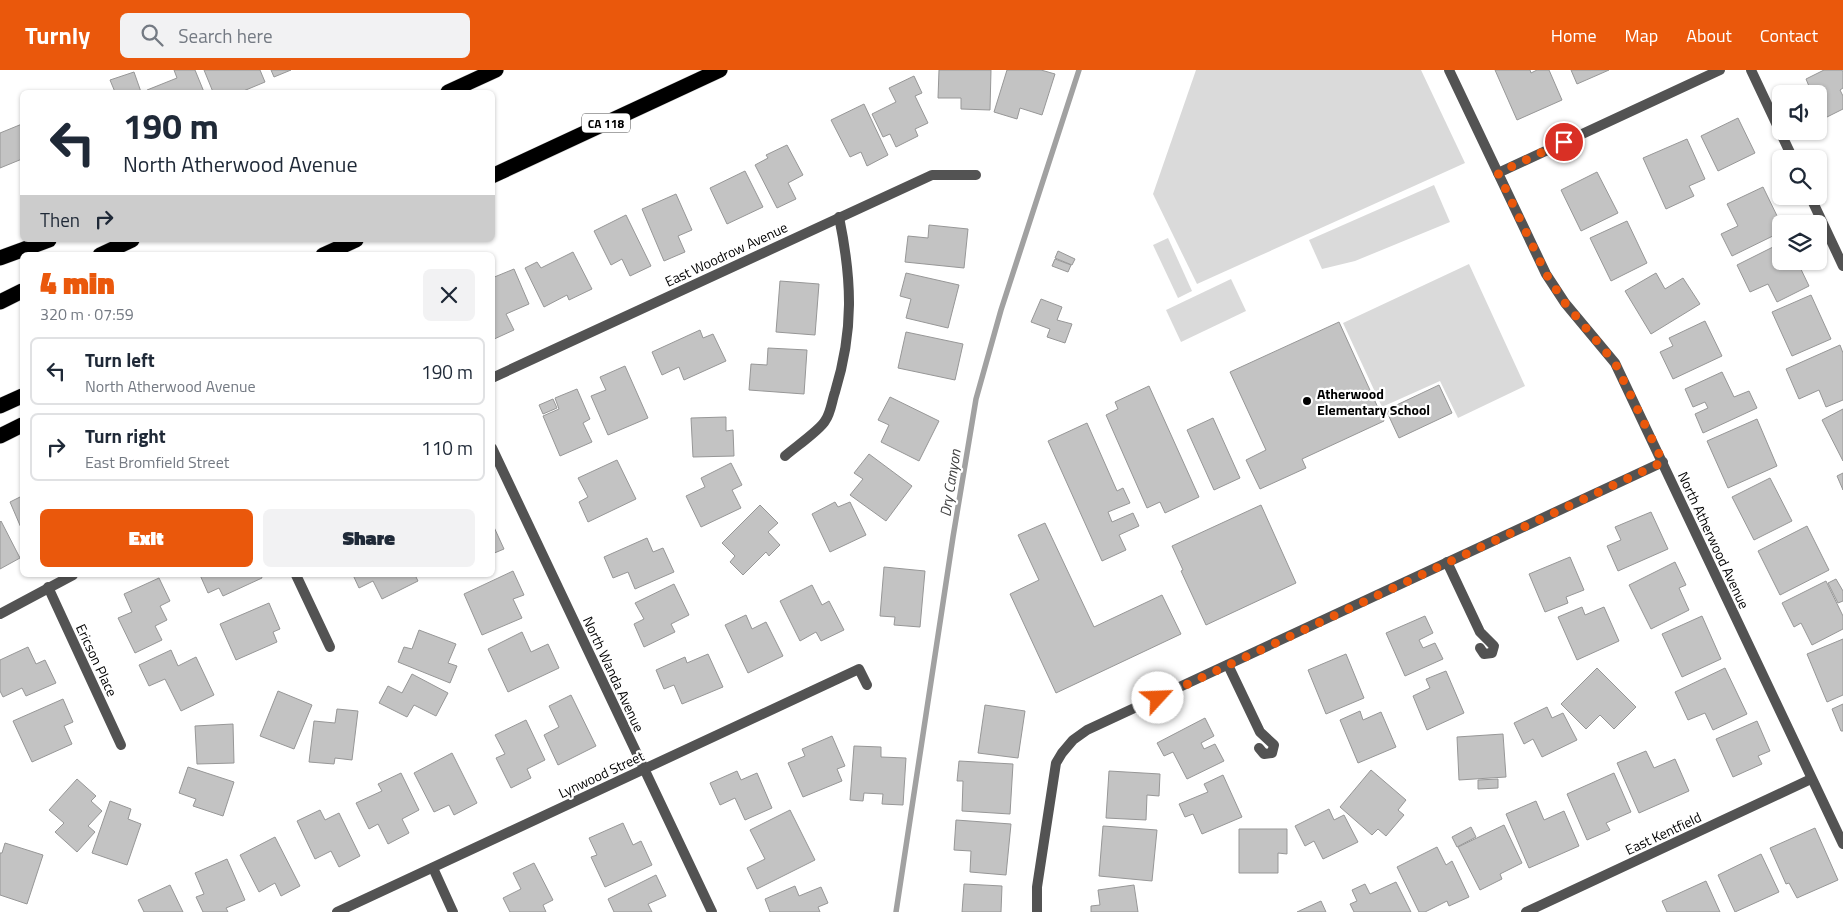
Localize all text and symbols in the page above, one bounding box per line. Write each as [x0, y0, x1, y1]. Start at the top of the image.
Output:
search box [120, 13, 470, 58]
text: Turnly [25, 17, 90, 53]
icon: search [138, 21, 166, 49]
text: Search here [178, 21, 273, 50]
text: Home [1551, 22, 1597, 49]
text: Map [1625, 22, 1658, 49]
text: About [1686, 22, 1732, 49]
text: Contact [1760, 22, 1818, 49]
map controls [1772, 85, 1827, 270]
button: sound [1772, 85, 1827, 140]
text: 190 m [123, 99, 219, 153]
icon: left [40, 110, 105, 175]
road number: CA 118 [582, 114, 630, 132]
pin [1543, 121, 1585, 163]
icon: arrive [1550, 128, 1578, 156]
text: North Atherwood Avenue [123, 147, 358, 181]
button: search [1772, 150, 1827, 205]
text: Then [40, 205, 80, 234]
icon: right [90, 205, 118, 233]
button: layers [1772, 215, 1827, 270]
street label: East Woodrow Avenue [661, 216, 791, 292]
text: 4 min [40, 260, 115, 306]
button: close [423, 269, 475, 321]
text: 320 m · 07:59 [40, 302, 134, 326]
text: Turn left [85, 345, 155, 374]
icon: left [42, 357, 70, 385]
text: 190 m [421, 357, 473, 386]
text: North Atherwood Avenue [85, 374, 256, 398]
place label: Atherwood Elementary School [1317, 383, 1430, 420]
marker: Atherwood Elementary School [1301, 395, 1313, 407]
text: Turn right [85, 421, 166, 450]
icon: right [42, 433, 70, 461]
text: 110 m [421, 433, 473, 462]
water label: Dry Canyon [933, 447, 967, 518]
text: East Bromfield Street [85, 450, 229, 474]
street label: North Atherwood Avenue [1673, 468, 1755, 612]
button: Exit [40, 509, 253, 567]
button: Share [263, 509, 475, 567]
street label: North Wanda Avenue [578, 613, 650, 735]
street label: Ericson Place [71, 620, 123, 700]
position arrow [1131, 671, 1183, 723]
street label: Lynwood Street [555, 745, 647, 803]
street label: East Kentfield [1621, 806, 1705, 860]

